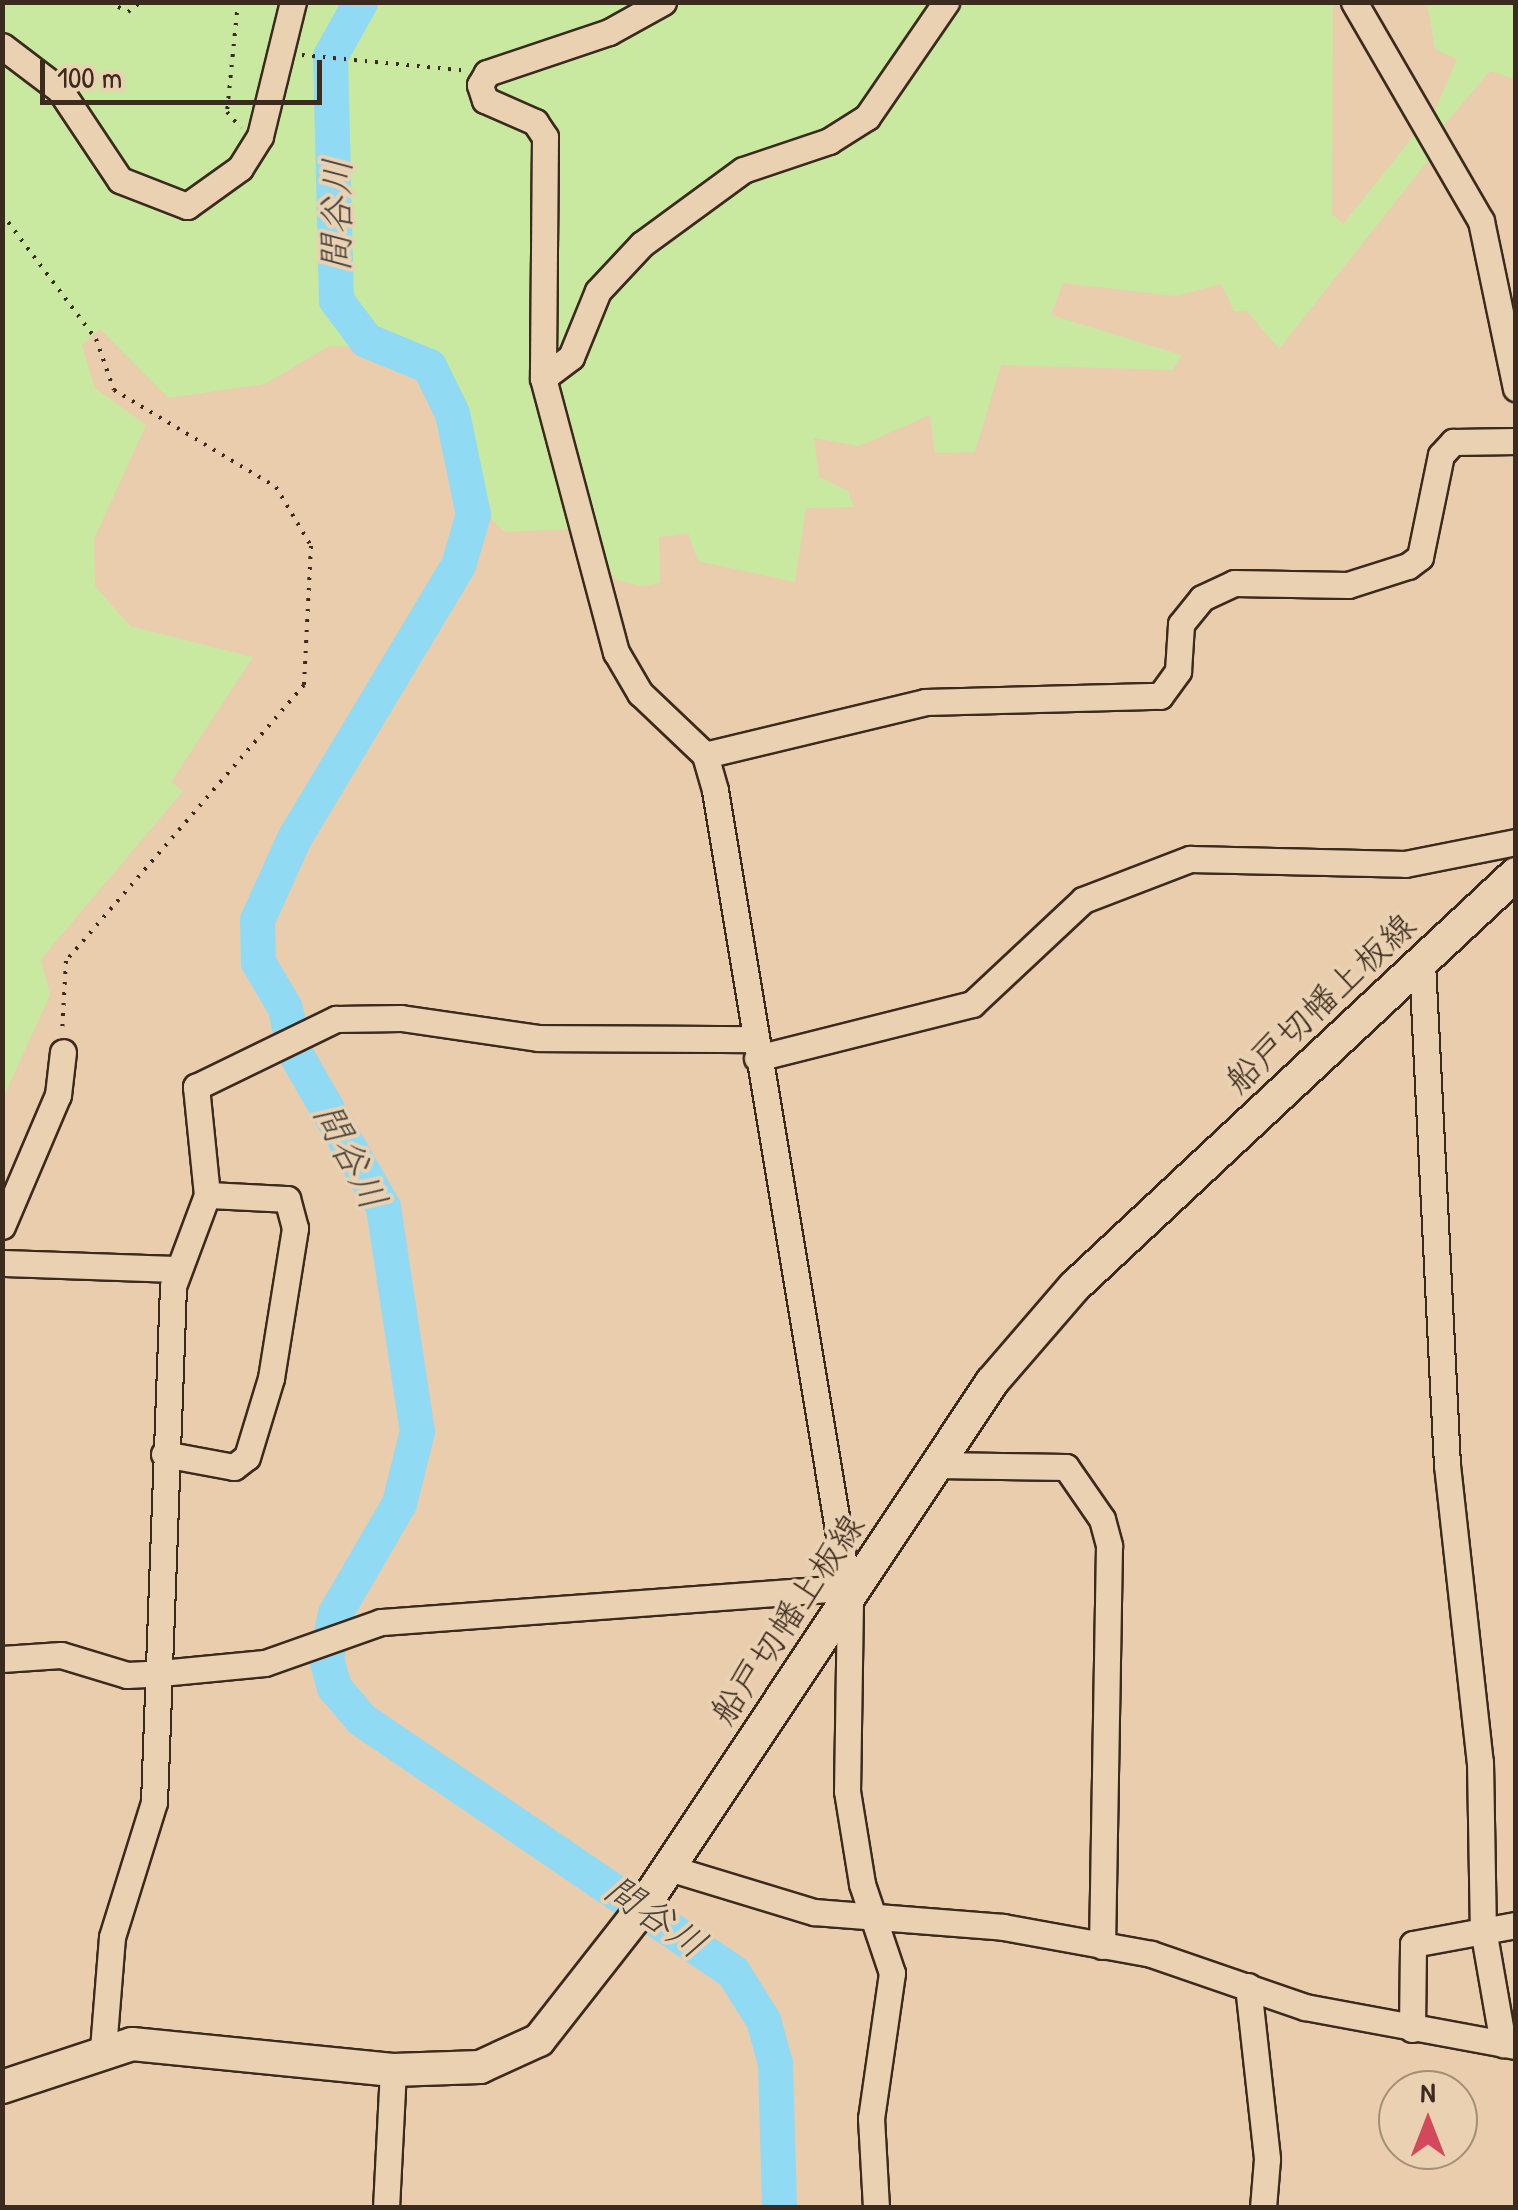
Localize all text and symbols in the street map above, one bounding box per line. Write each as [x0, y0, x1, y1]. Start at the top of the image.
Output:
scale bar [45, 40, 328, 102]
text: 100 m [57, 57, 122, 97]
water label: 間谷川 [312, 158, 360, 272]
street label: 船戸切幡上板線 [1216, 904, 1424, 1102]
water label: 間谷川 [305, 1095, 397, 1217]
street label: 船戸切幡上板線 [701, 1506, 873, 1732]
water label: 間谷川 [596, 1865, 716, 1967]
north arrow [1378, 2070, 1478, 2170]
text: N [1421, 2073, 1435, 2111]

